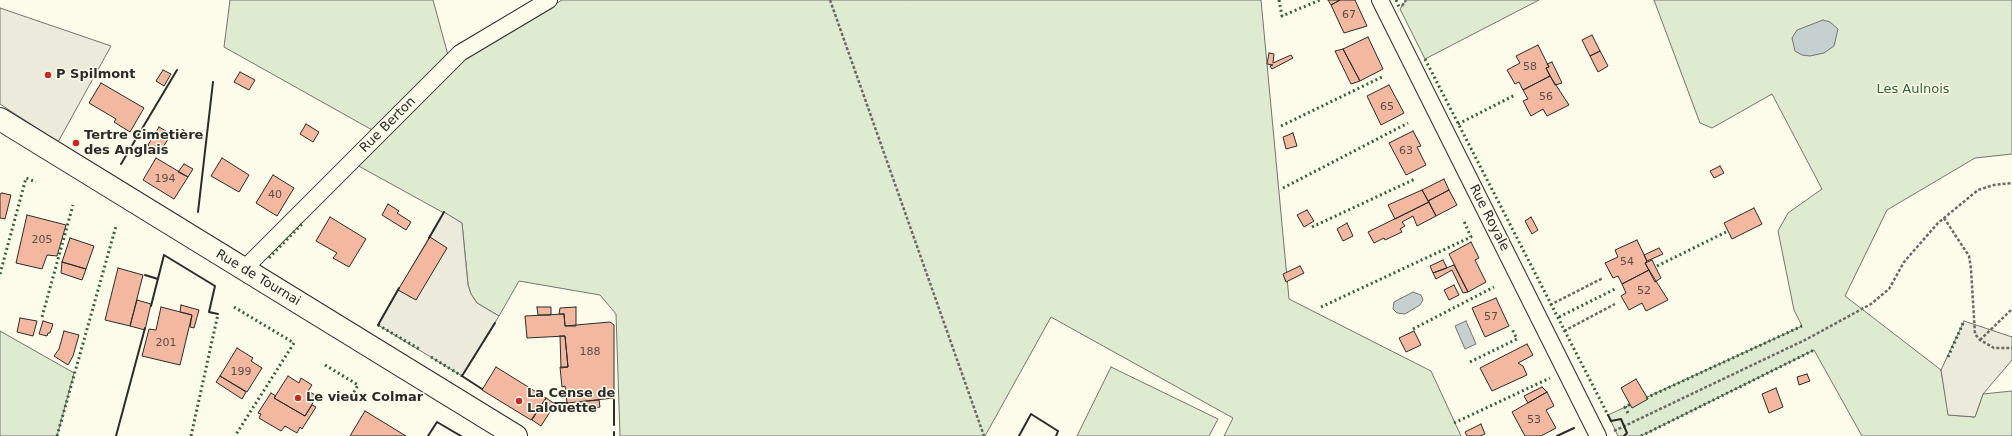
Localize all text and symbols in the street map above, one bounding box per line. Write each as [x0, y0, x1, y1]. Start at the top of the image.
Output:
house number: 67 [1342, 8, 1356, 22]
house number: 58 [1523, 60, 1537, 74]
place label: P Spilmont [56, 67, 136, 83]
marker: P Spilmont [43, 70, 53, 80]
park label: Les Aulnois [1876, 82, 1950, 98]
house number: 56 [1539, 90, 1553, 104]
street label: Rue Berton [357, 94, 419, 156]
house number: 65 [1380, 100, 1394, 114]
place label: Tertre Cimetière des Anglais [84, 128, 203, 159]
marker: Tertre Cimetière des Anglais [71, 138, 81, 148]
house number: 63 [1399, 144, 1413, 158]
house number: 194 [155, 172, 175, 186]
street label: Rue Royale [1466, 182, 1512, 254]
house number: 40 [268, 188, 282, 202]
house number: 205 [32, 233, 52, 247]
street label: Rue de Tournai [213, 247, 303, 309]
house number: 54 [1620, 255, 1634, 269]
house number: 52 [1637, 284, 1651, 298]
house number: 57 [1484, 310, 1498, 324]
house number: 201 [156, 336, 176, 350]
house number: 188 [580, 345, 600, 359]
house number: 199 [231, 365, 251, 379]
place label: La Cense de Lalouette [527, 386, 615, 417]
place label: Le vieux Colmar [306, 390, 423, 406]
marker: Le vieux Colmar [293, 393, 303, 403]
marker: La Cense de Lalouette [514, 396, 524, 406]
house number: 53 [1527, 413, 1541, 427]

